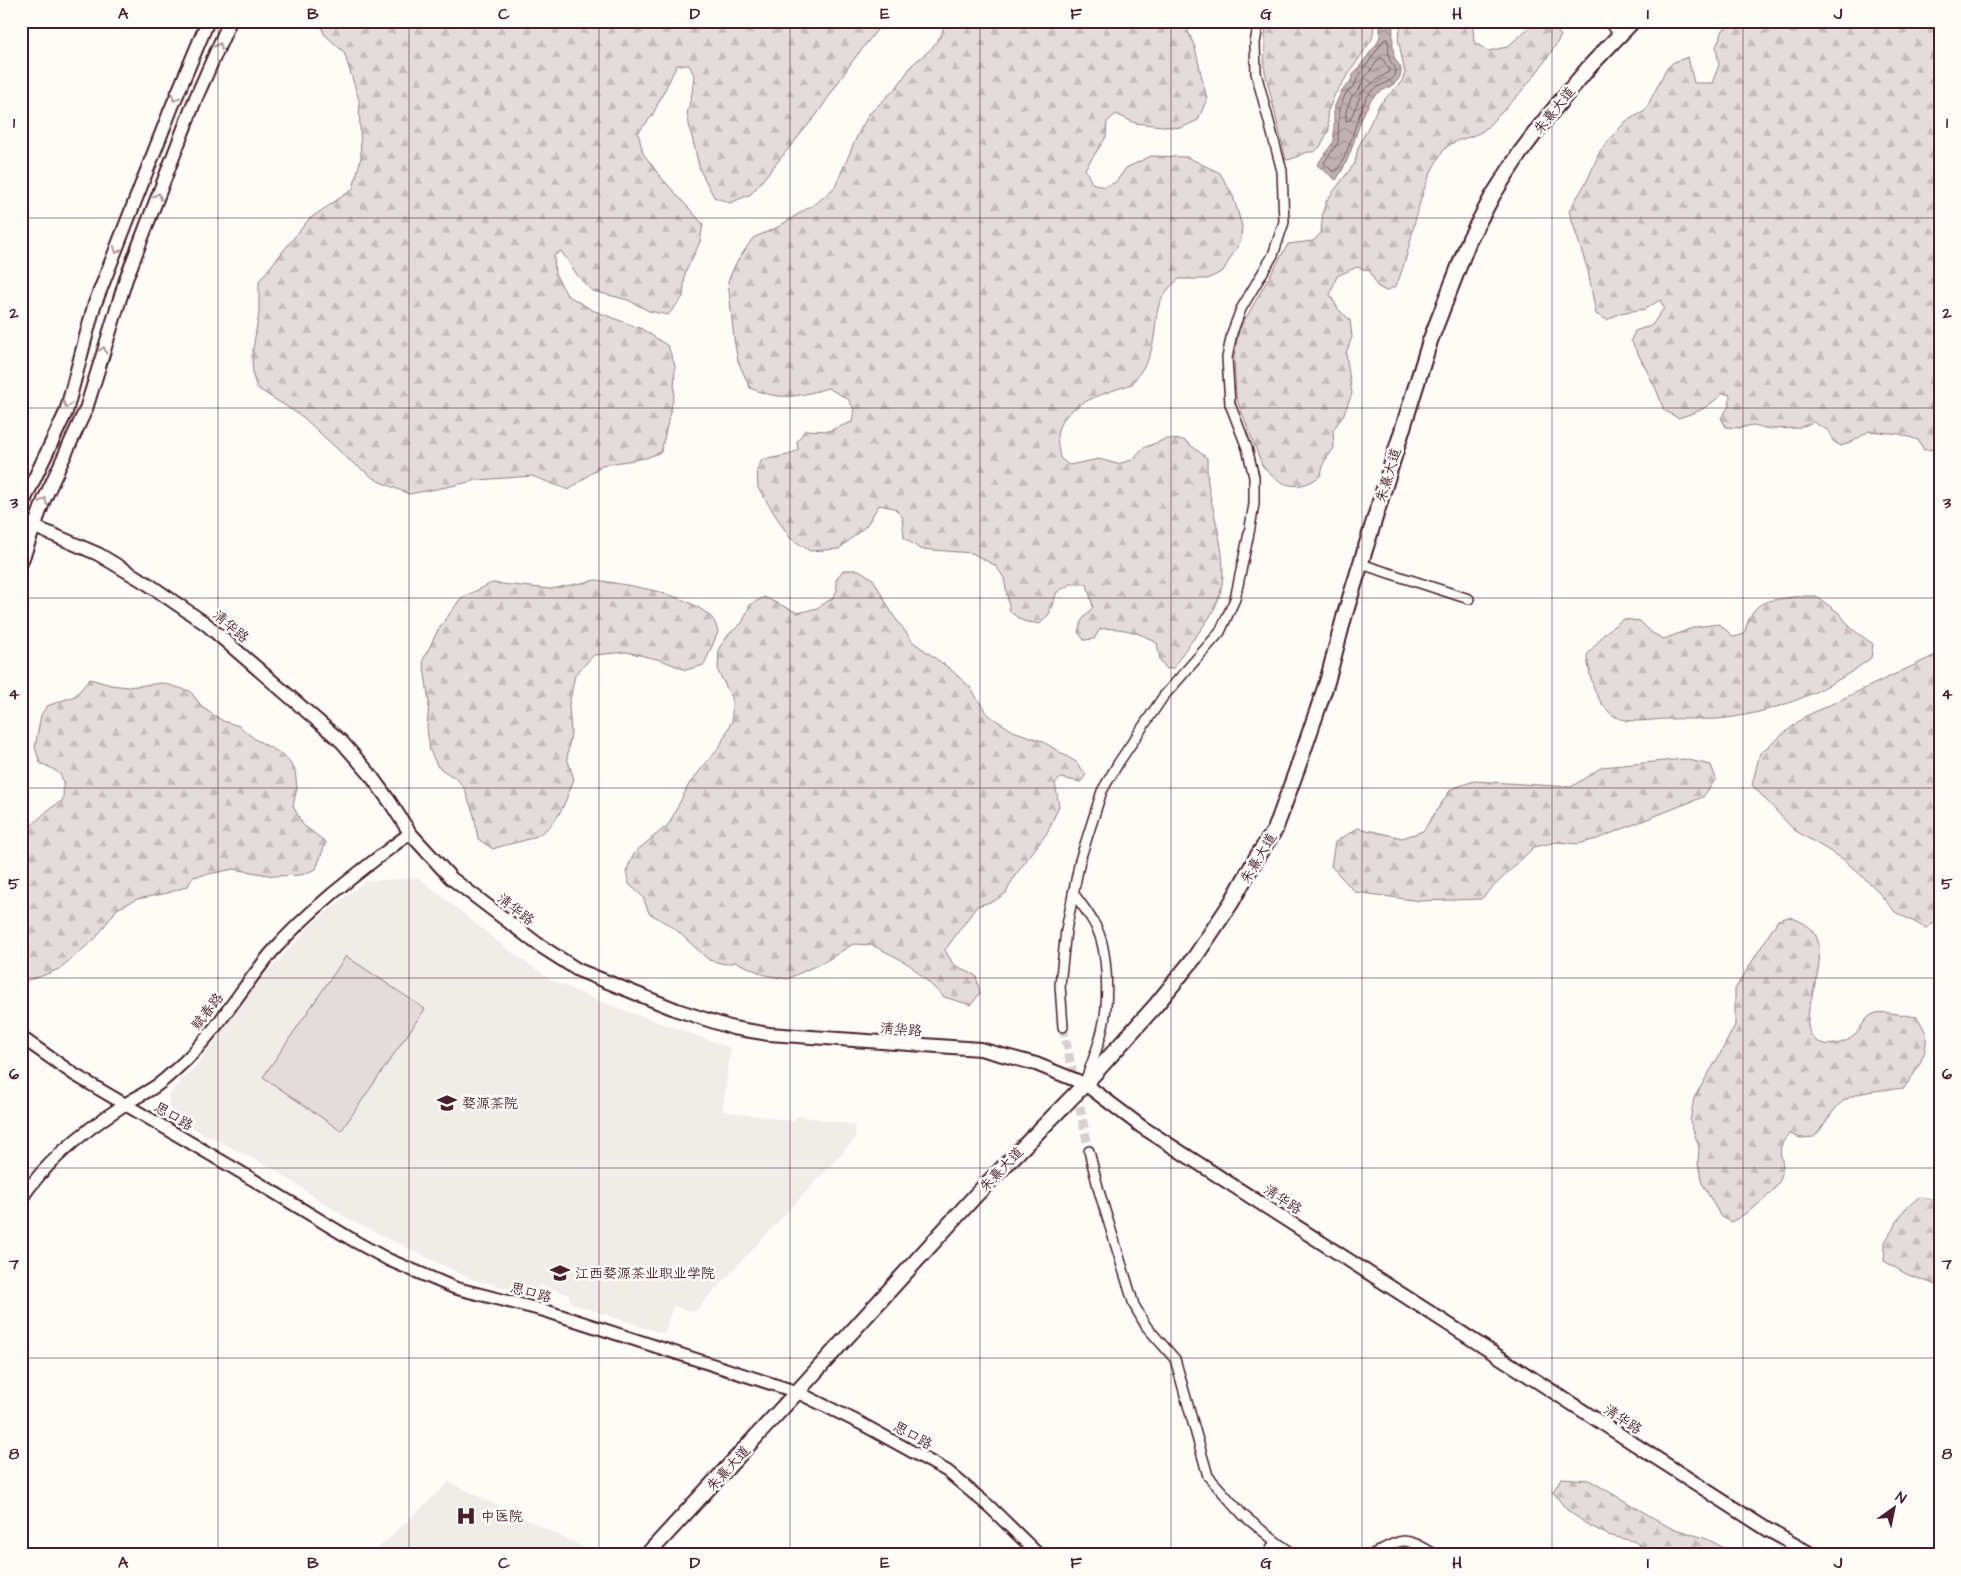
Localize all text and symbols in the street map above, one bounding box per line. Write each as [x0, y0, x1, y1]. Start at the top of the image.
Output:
text: A [118, 3, 129, 25]
text: B [307, 3, 319, 25]
text: C [498, 3, 510, 25]
text: D [690, 3, 701, 25]
text: E [880, 3, 890, 25]
text: F [1070, 3, 1082, 25]
text: G [1260, 3, 1272, 25]
text: H [1452, 3, 1462, 25]
text: I [1647, 3, 1649, 25]
text: J [1833, 3, 1843, 25]
one-way arrow [212, 42, 223, 51]
street label: 朱熹大道 [1529, 83, 1580, 139]
one-way arrow [171, 94, 181, 102]
text: 1 [13, 112, 16, 134]
text: 1 [1946, 112, 1949, 134]
one-way arrow [152, 193, 162, 201]
one-way arrow [112, 245, 123, 254]
text: 2 [8, 302, 19, 324]
text: 2 [1941, 302, 1952, 324]
one-way arrow [98, 346, 108, 354]
one-way arrow [63, 400, 73, 408]
street label: 朱熹大道 [1371, 446, 1407, 505]
text: 3 [9, 492, 19, 514]
text: 3 [1942, 492, 1952, 514]
one-way arrow [39, 497, 49, 505]
street label: 清华路 [208, 606, 253, 648]
text: 4 [9, 683, 20, 705]
text: 4 [1942, 683, 1953, 705]
street label: 朱熹大道 [1236, 829, 1282, 888]
text: 5 [8, 873, 20, 895]
text: 5 [1941, 873, 1953, 895]
street label: 清华路 [493, 889, 538, 930]
street label: 赋春路 [187, 989, 229, 1034]
street label: 清华路 [879, 1019, 923, 1041]
text: 6 [9, 1063, 19, 1085]
text: 6 [1942, 1063, 1952, 1085]
school or university icon: 婺源茶院 [436, 1092, 458, 1114]
place label: 婺源茶院 [462, 1094, 518, 1114]
street label: 思口路 [150, 1098, 197, 1136]
street label: 朱熹大道 [975, 1143, 1028, 1197]
street label: 清华路 [1259, 1180, 1306, 1220]
text: 7 [8, 1253, 19, 1275]
text: 7 [1941, 1253, 1952, 1275]
school or university icon: 江西婺源茶业职业学院 [549, 1262, 571, 1284]
place label: 江西婺源茶业职业学院 [575, 1264, 715, 1284]
street label: 思口路 [508, 1278, 554, 1308]
street label: 清华路 [1599, 1400, 1646, 1440]
street label: 思口路 [889, 1417, 936, 1455]
street label: 朱熹大道 [702, 1441, 755, 1496]
text: 8 [9, 1443, 20, 1465]
text: 8 [1942, 1443, 1953, 1465]
north arrow [1868, 1484, 1918, 1534]
text: N [1891, 1487, 1910, 1509]
hospital icon: 中医院 [455, 1505, 477, 1527]
place label: 中医院 [481, 1507, 523, 1527]
text: A [118, 1552, 129, 1574]
text: B [307, 1552, 319, 1574]
text: C [498, 1552, 510, 1574]
text: D [690, 1552, 701, 1574]
text: E [880, 1552, 890, 1574]
text: F [1070, 1552, 1082, 1574]
text: G [1260, 1552, 1272, 1574]
text: H [1452, 1552, 1462, 1574]
text: I [1647, 1552, 1649, 1574]
text: J [1833, 1552, 1843, 1574]

